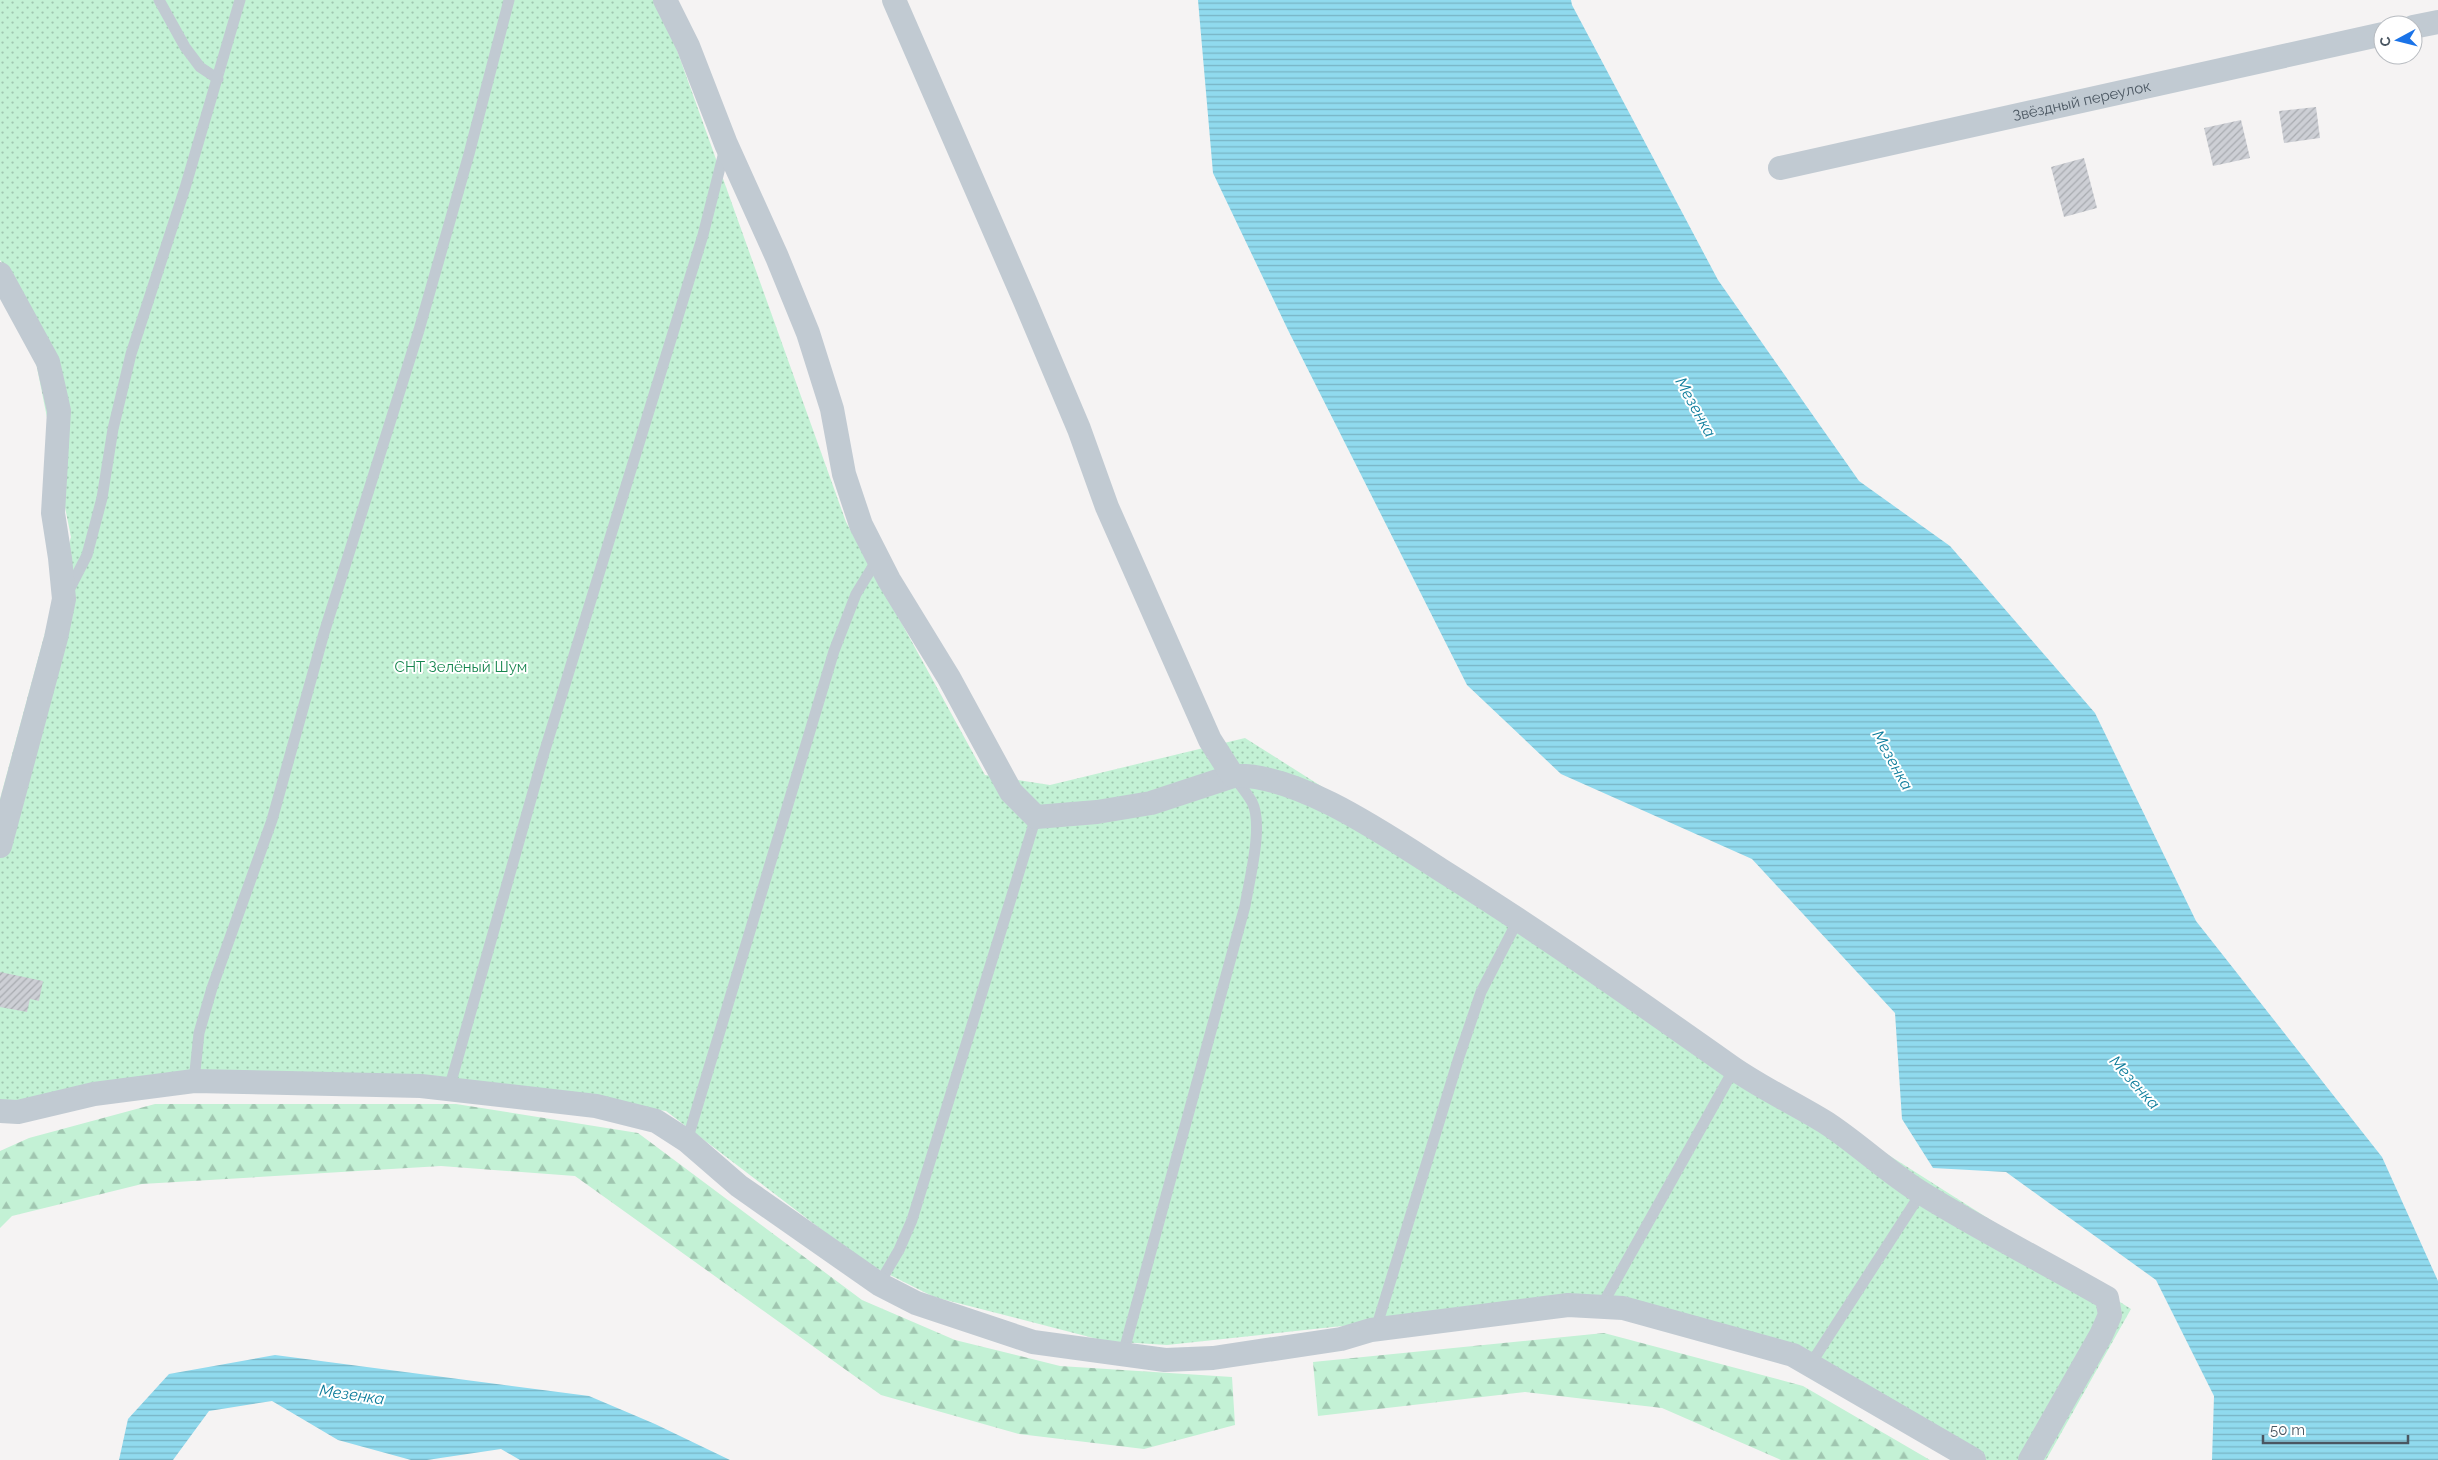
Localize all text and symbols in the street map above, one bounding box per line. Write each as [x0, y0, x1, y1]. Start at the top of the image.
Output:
north arrow [2373, 15, 2423, 65]
text: С [2377, 35, 2394, 47]
street label: Звёздный переулок [2011, 77, 2153, 125]
water label: Мезенка [1671, 374, 1720, 441]
park label: СНТ Зелёный Шум [395, 658, 527, 676]
water label: Мезенка [1868, 727, 1917, 794]
water label: Мезенка [2106, 1052, 2164, 1113]
water label: Мезенка [318, 1381, 386, 1409]
scale bar [2263, 1412, 2408, 1444]
text: 50 m [2270, 1421, 2305, 1439]

